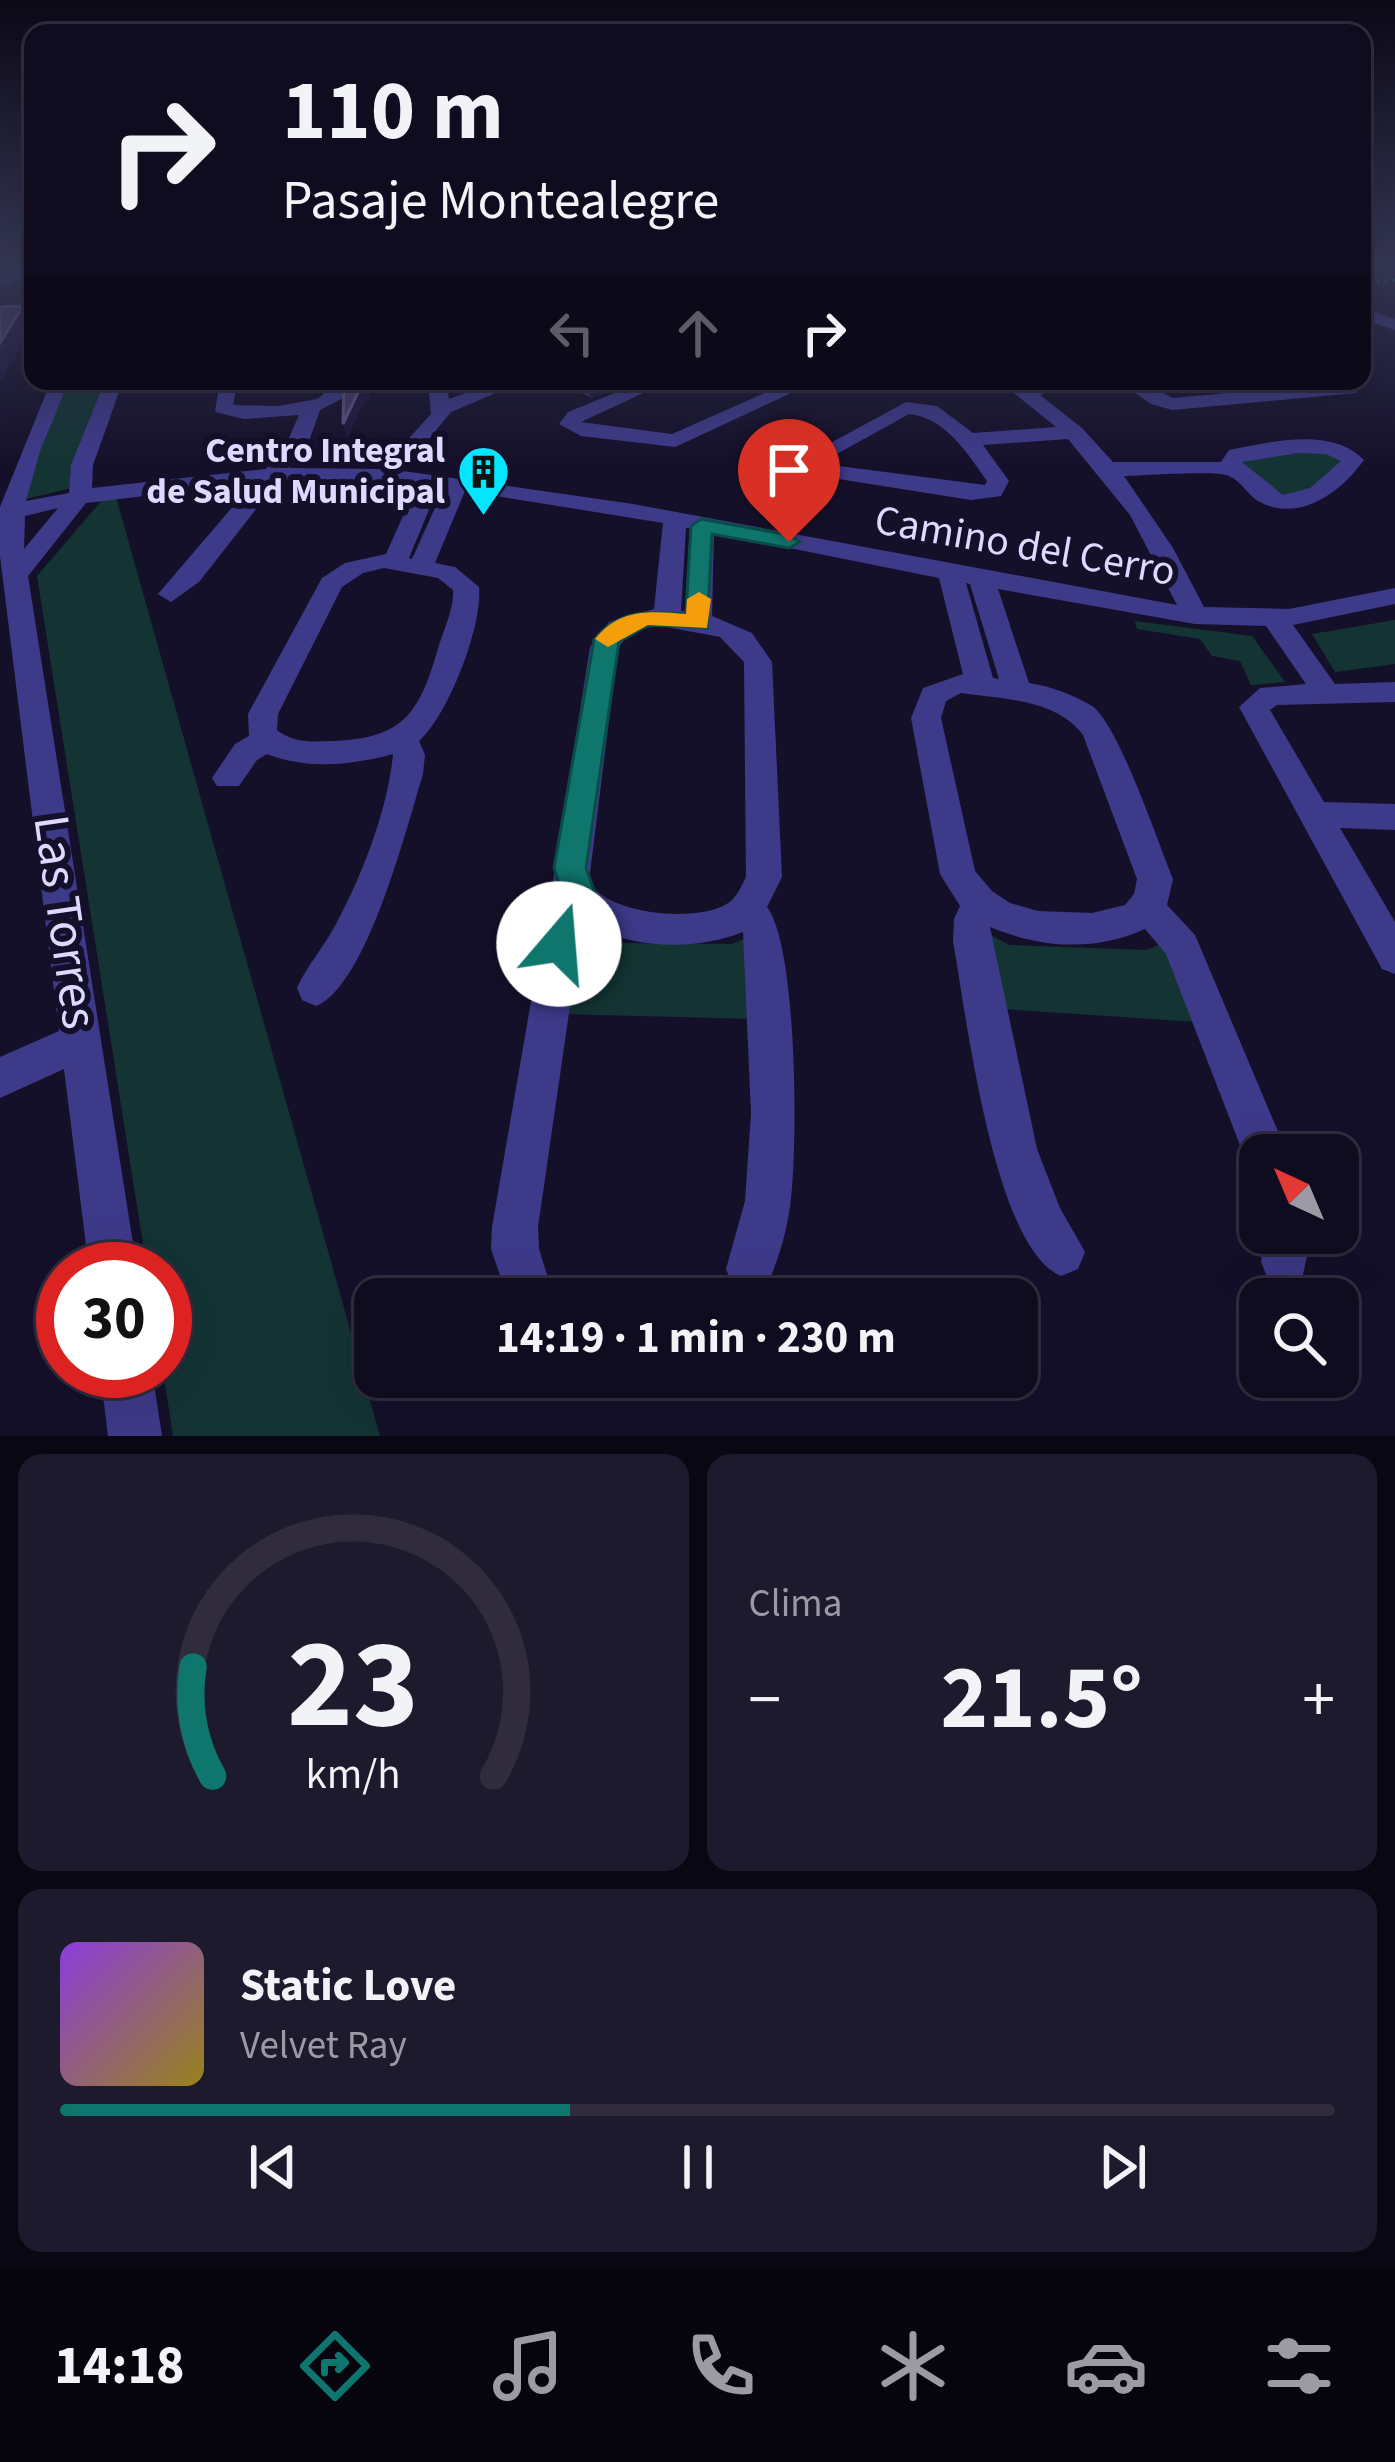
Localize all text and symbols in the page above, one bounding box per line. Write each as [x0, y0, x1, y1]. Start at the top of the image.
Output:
text: 110 m [282, 52, 504, 172]
icon: right [84, 72, 240, 228]
text: Pasaje Montealegre [282, 163, 719, 240]
icon: left [539, 300, 605, 366]
icon: ahead [665, 300, 731, 366]
icon: right [791, 300, 857, 366]
pin [738, 419, 840, 542]
place label: Centro Integral de Salud Municipal [146, 425, 445, 517]
icon: arrive [756, 437, 822, 503]
building icon: Centro Integral de Salud Municipal [456, 443, 512, 517]
street label: Camino del Cerro [870, 490, 1180, 602]
street label: Las Torres [14, 810, 116, 1034]
position arrow [496, 881, 622, 1007]
north arrow [1239, 1134, 1359, 1254]
map controls [1239, 1134, 1359, 1398]
speed limit sign: 30 [36, 1242, 192, 1398]
button: search [1239, 1278, 1359, 1398]
text: 14:19 · 1 min · 230 m [496, 1306, 896, 1370]
text: Clima [749, 1576, 842, 1632]
text: 23 [287, 1597, 419, 1775]
text: 21.5° [941, 1635, 1143, 1763]
text: − [749, 1653, 781, 1747]
text: + [1302, 1653, 1335, 1747]
text: km/h [306, 1743, 401, 1804]
text: Static Love [240, 1954, 456, 2018]
text: Velvet Ray [240, 2018, 407, 2074]
icon: previous [240, 2134, 306, 2200]
icon: pause [665, 2134, 731, 2200]
icon: next [1090, 2134, 1156, 2200]
icon: directions [293, 2324, 377, 2408]
icon: music [486, 2324, 570, 2408]
icon: phone [679, 2324, 763, 2408]
icon: climate [871, 2324, 955, 2408]
icon: car [1064, 2324, 1148, 2408]
icon: filters [1257, 2324, 1341, 2408]
text: 14:18 [54, 2328, 185, 2405]

